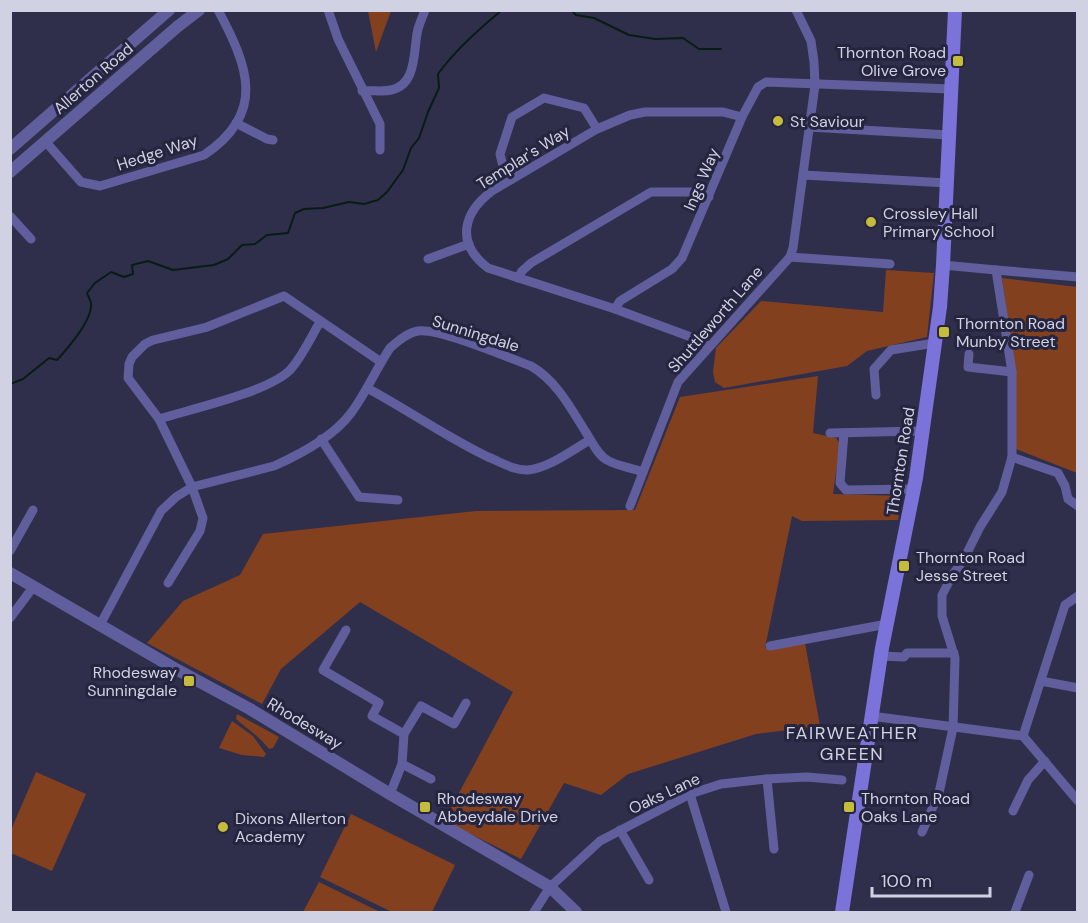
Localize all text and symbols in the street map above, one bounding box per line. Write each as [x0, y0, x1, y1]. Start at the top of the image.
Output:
street label: Allerton Road [49, 38, 138, 119]
place label: Thornton Road Olive Grove [837, 42, 946, 81]
marker: Thornton Road Olive Grove [951, 54, 965, 68]
place label: St Saviour [790, 111, 864, 132]
marker: St Saviour [771, 114, 785, 128]
street label: Templar's Way [473, 120, 574, 194]
street label: Hedge Way [114, 129, 200, 175]
street label: Ings Way [679, 145, 724, 214]
place label: Crossley Hall Primary School [883, 203, 994, 242]
marker: Crossley Hall Primary School [864, 215, 878, 229]
street label: Shuttleworth Lane [663, 262, 768, 377]
street label: Sunningdale [430, 310, 522, 357]
place label: Thornton Road Munby Street [956, 313, 1065, 352]
marker: Thornton Road Munby Street [937, 325, 951, 339]
street label: Thornton Road [882, 406, 919, 517]
place label: Thornton Road Jesse Street [916, 547, 1025, 586]
marker: Thornton Road Jesse Street [897, 559, 911, 573]
place label: Rhodesway Sunningdale [87, 662, 177, 701]
marker: Rhodesway Sunningdale [182, 674, 196, 688]
street label: Rhodesway [263, 693, 346, 754]
district label: FAIRWEATHER GREEN [786, 721, 918, 766]
street label: Oaks Lane [625, 768, 703, 819]
place label: Rhodesway Abbeydale Drive [437, 788, 558, 827]
place label: Thornton Road Oaks Lane [861, 788, 970, 827]
marker: Rhodesway Abbeydale Drive [418, 800, 432, 814]
marker: Thornton Road Oaks Lane [842, 800, 856, 814]
place label: Dixons Allerton Academy [235, 808, 346, 847]
marker: Dixons Allerton Academy [216, 820, 230, 834]
scale bar [872, 860, 990, 898]
text: 100 m [881, 869, 932, 893]

